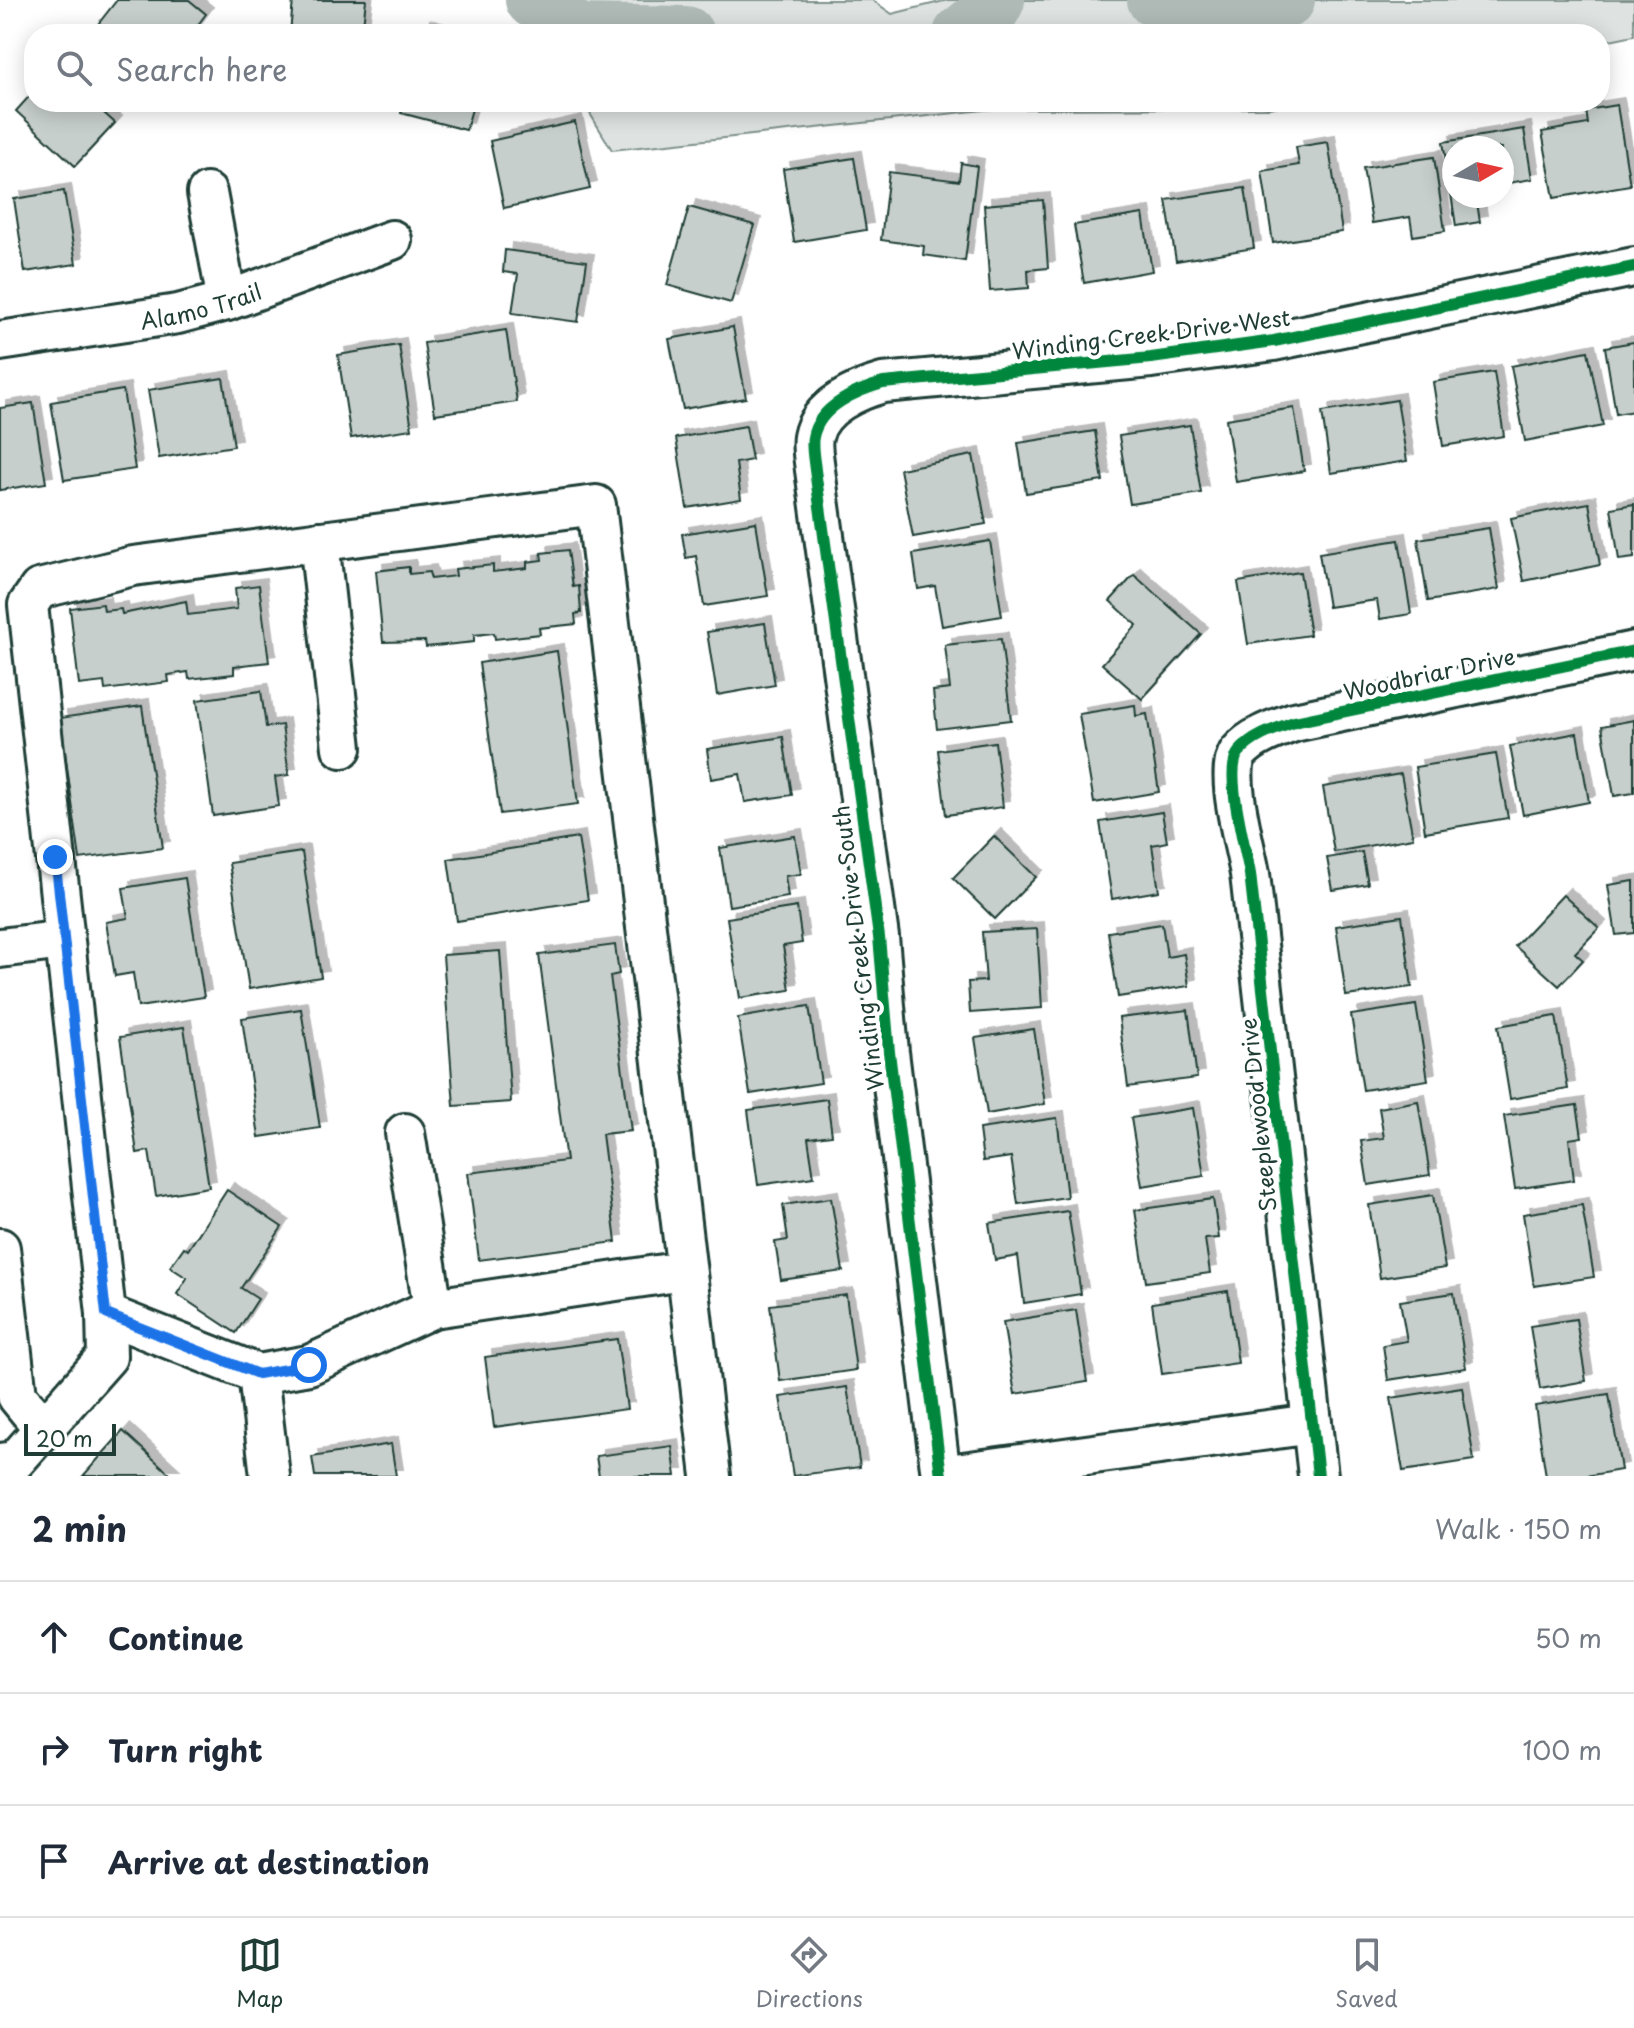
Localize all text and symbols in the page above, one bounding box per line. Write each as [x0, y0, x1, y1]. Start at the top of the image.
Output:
search box [24, 24, 1610, 112]
icon: search [52, 46, 96, 90]
text: Search here [116, 46, 288, 91]
north arrow [1442, 136, 1514, 208]
street label: Alamo Trail [138, 273, 266, 336]
street label: Winding Creek Drive West [1010, 300, 1292, 366]
street label: Woodbriar Drive [1340, 639, 1518, 707]
street label: Winding Creek Drive South [823, 804, 891, 1092]
route end [37, 839, 73, 875]
street label: Steeplewood Drive [1230, 1017, 1284, 1213]
route start [291, 1347, 327, 1383]
scale bar [24, 1420, 116, 1456]
text: 20 m [36, 1421, 93, 1454]
text: 2 min [32, 1502, 127, 1554]
text: Walk · 150 m [1435, 1509, 1602, 1548]
icon: ahead [32, 1615, 76, 1659]
text: Continue [108, 1615, 243, 1660]
text: 50 m [1535, 1618, 1602, 1657]
icon: right [32, 1727, 76, 1771]
text: Turn right [108, 1727, 263, 1772]
text: 100 m [1522, 1730, 1602, 1769]
icon: arrive [32, 1839, 76, 1883]
text: Arrive at destination [108, 1839, 430, 1884]
tab: Map [236, 1933, 283, 2014]
tab: Directions [756, 1933, 863, 2014]
tab: Saved [1335, 1933, 1398, 2014]

